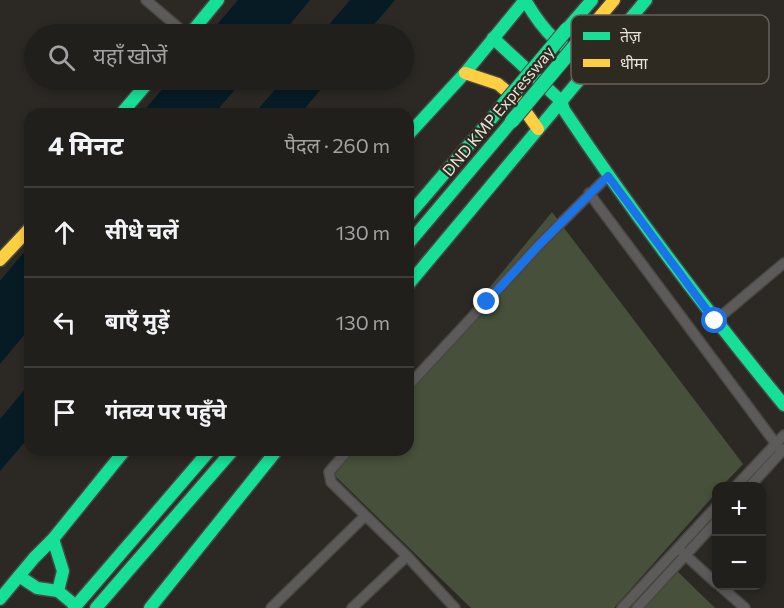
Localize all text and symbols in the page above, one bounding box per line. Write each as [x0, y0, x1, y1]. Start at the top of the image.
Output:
legend [571, 15, 769, 84]
search box [24, 24, 414, 90]
text: तेज़ [620, 26, 642, 45]
icon: search [45, 41, 78, 74]
text: यहाँ खोजें [93, 42, 167, 69]
street label: DND KMP Expressway [438, 42, 557, 179]
text: धीमा [620, 53, 649, 72]
text: 4 मिनट [48, 129, 124, 160]
text: पैदल · 260 m [285, 133, 390, 157]
icon: ahead [48, 216, 81, 249]
text: सीधे चलें [105, 217, 179, 244]
text: 130 m [336, 220, 390, 244]
route end [473, 288, 499, 314]
icon: left [48, 306, 81, 339]
text: बाएँ मुड़ें [105, 307, 170, 334]
route start [701, 307, 727, 333]
text: 130 m [336, 310, 390, 334]
icon: arrive [48, 396, 81, 429]
text: गंतव्य पर पहुँचे [105, 397, 227, 424]
map controls [712, 482, 766, 590]
button: + [712, 482, 766, 536]
button: − [712, 536, 766, 590]

